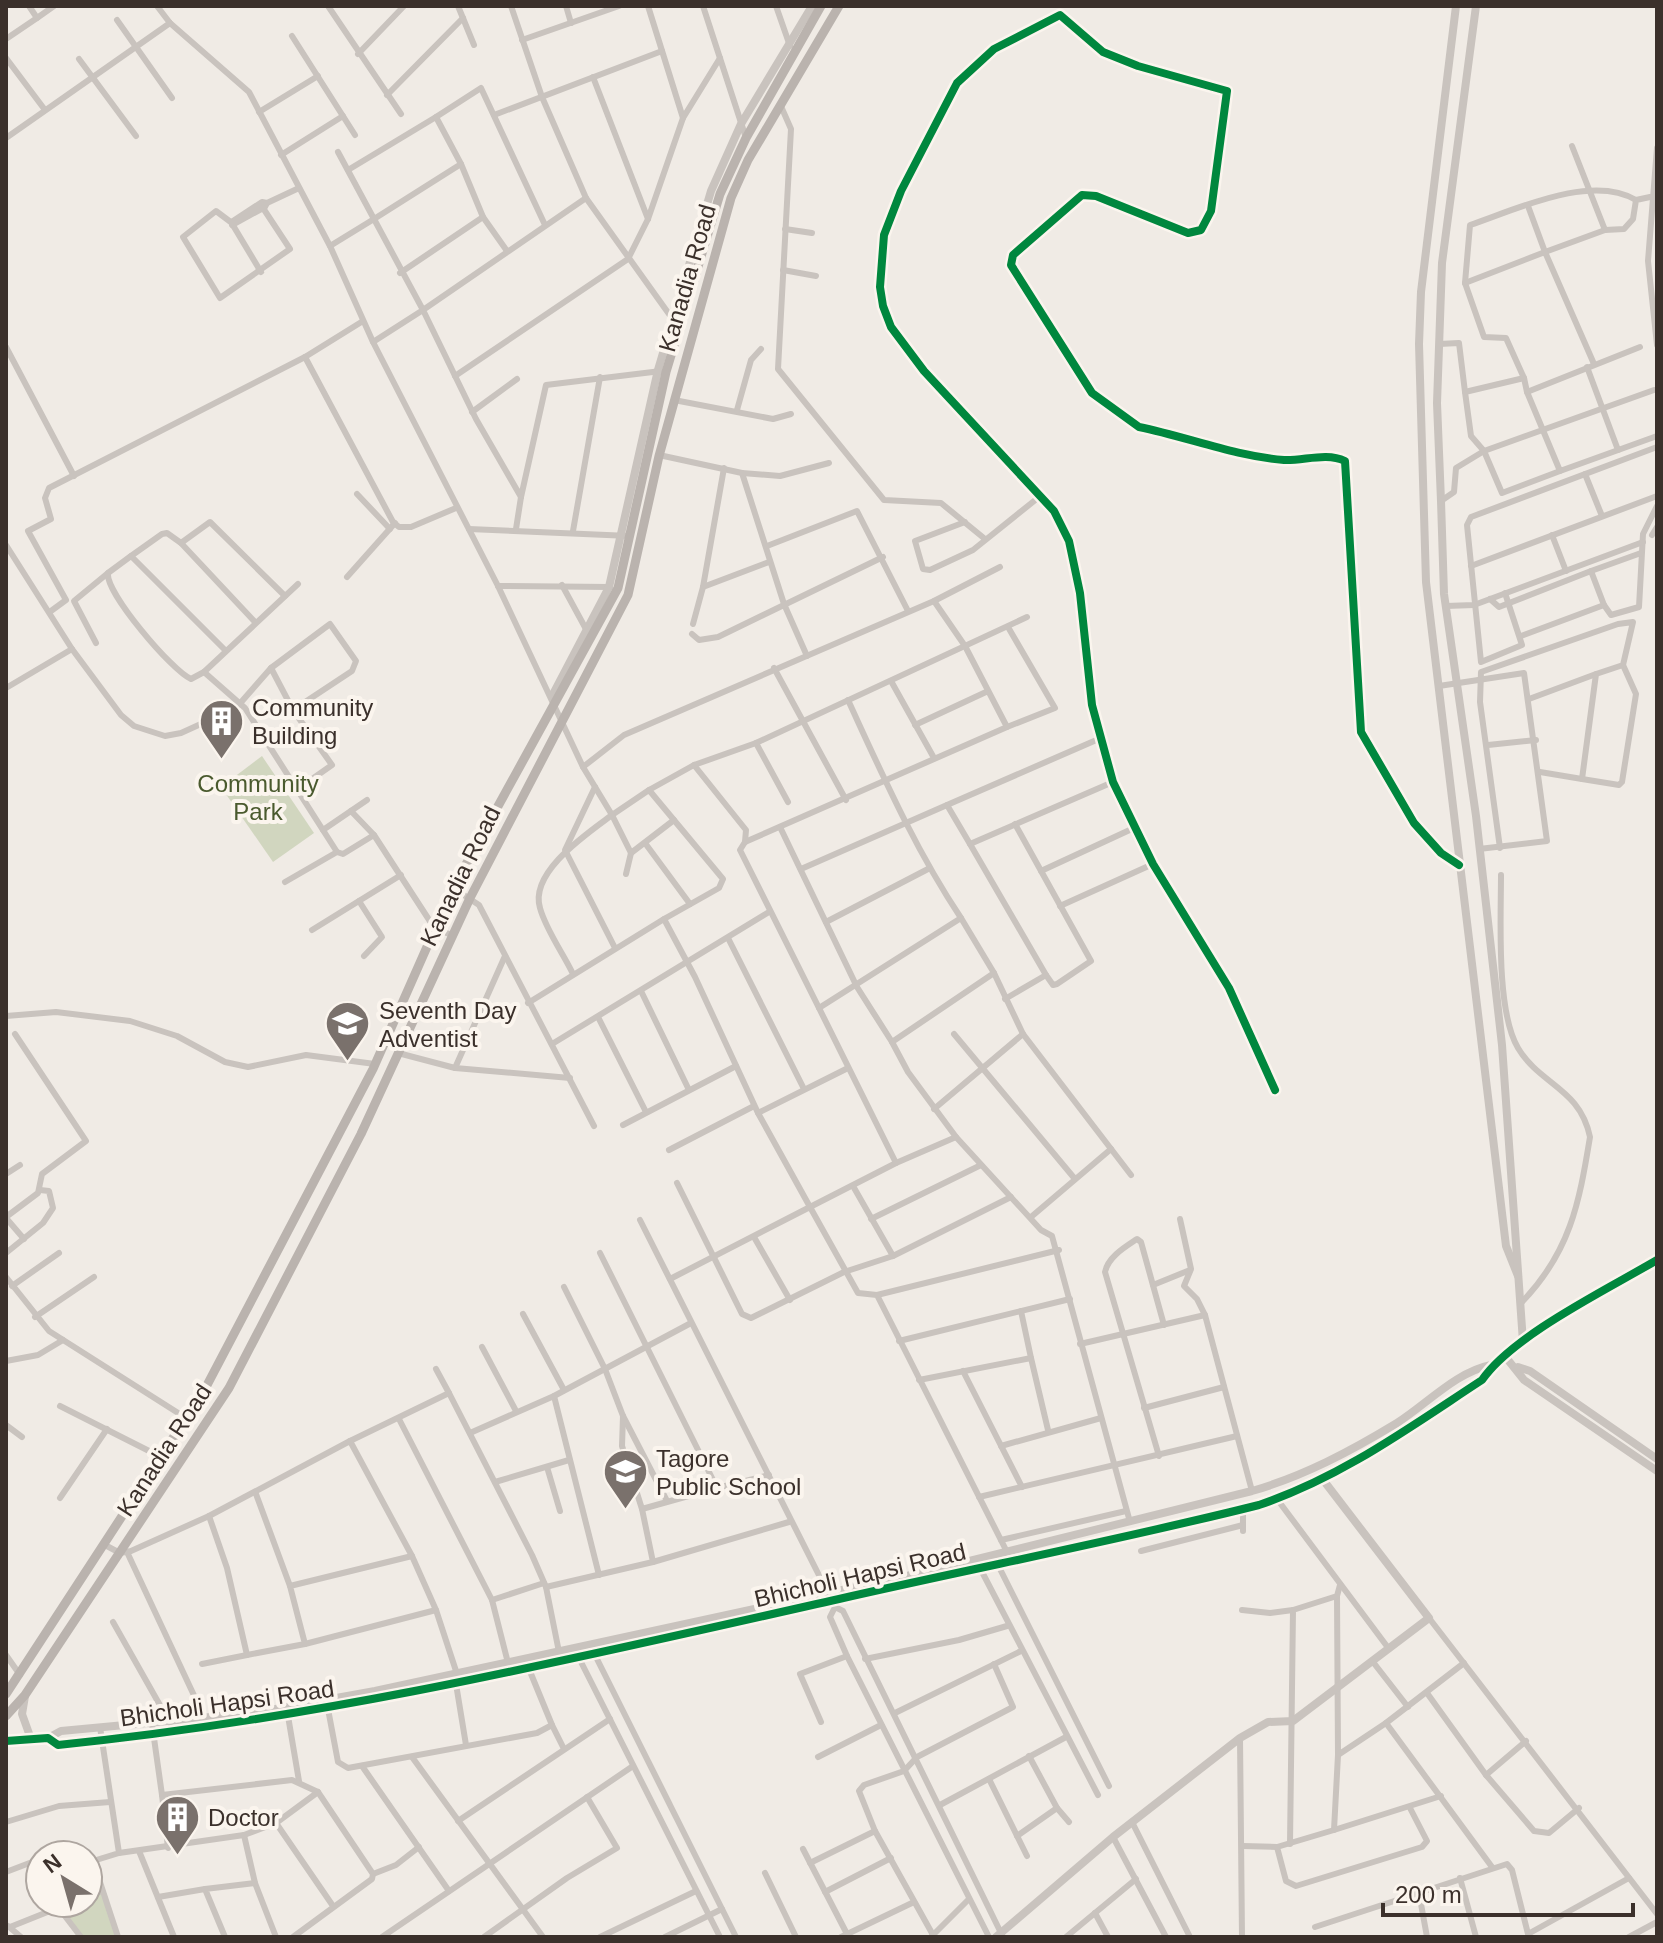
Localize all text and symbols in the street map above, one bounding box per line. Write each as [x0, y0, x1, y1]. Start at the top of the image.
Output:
street label: Kanadia Road [653, 201, 721, 355]
place label: Community Building [252, 694, 373, 749]
building icon: Community Building [197, 697, 245, 760]
park label: Community Park [197, 770, 319, 825]
street label: Kanadia Road [415, 802, 505, 950]
place label: Seventh Day Adventist [379, 997, 516, 1052]
school or university icon: Seventh Day Adventist [324, 1000, 372, 1063]
street label: Kanadia Road [111, 1379, 217, 1521]
place label: Tagore Public School [656, 1445, 801, 1500]
school or university icon: Tagore Public School [601, 1448, 649, 1511]
street label: Bhicholi Hapsi Road [752, 1538, 968, 1612]
street label: Bhicholi Hapsi Road [118, 1675, 336, 1731]
building icon: Doctor [153, 1793, 201, 1856]
place label: Doctor [208, 1804, 279, 1831]
north arrow [24, 1839, 104, 1919]
text: N [38, 1849, 66, 1878]
scale bar [1383, 1867, 1633, 1917]
text: 200 m [1395, 1881, 1462, 1908]

